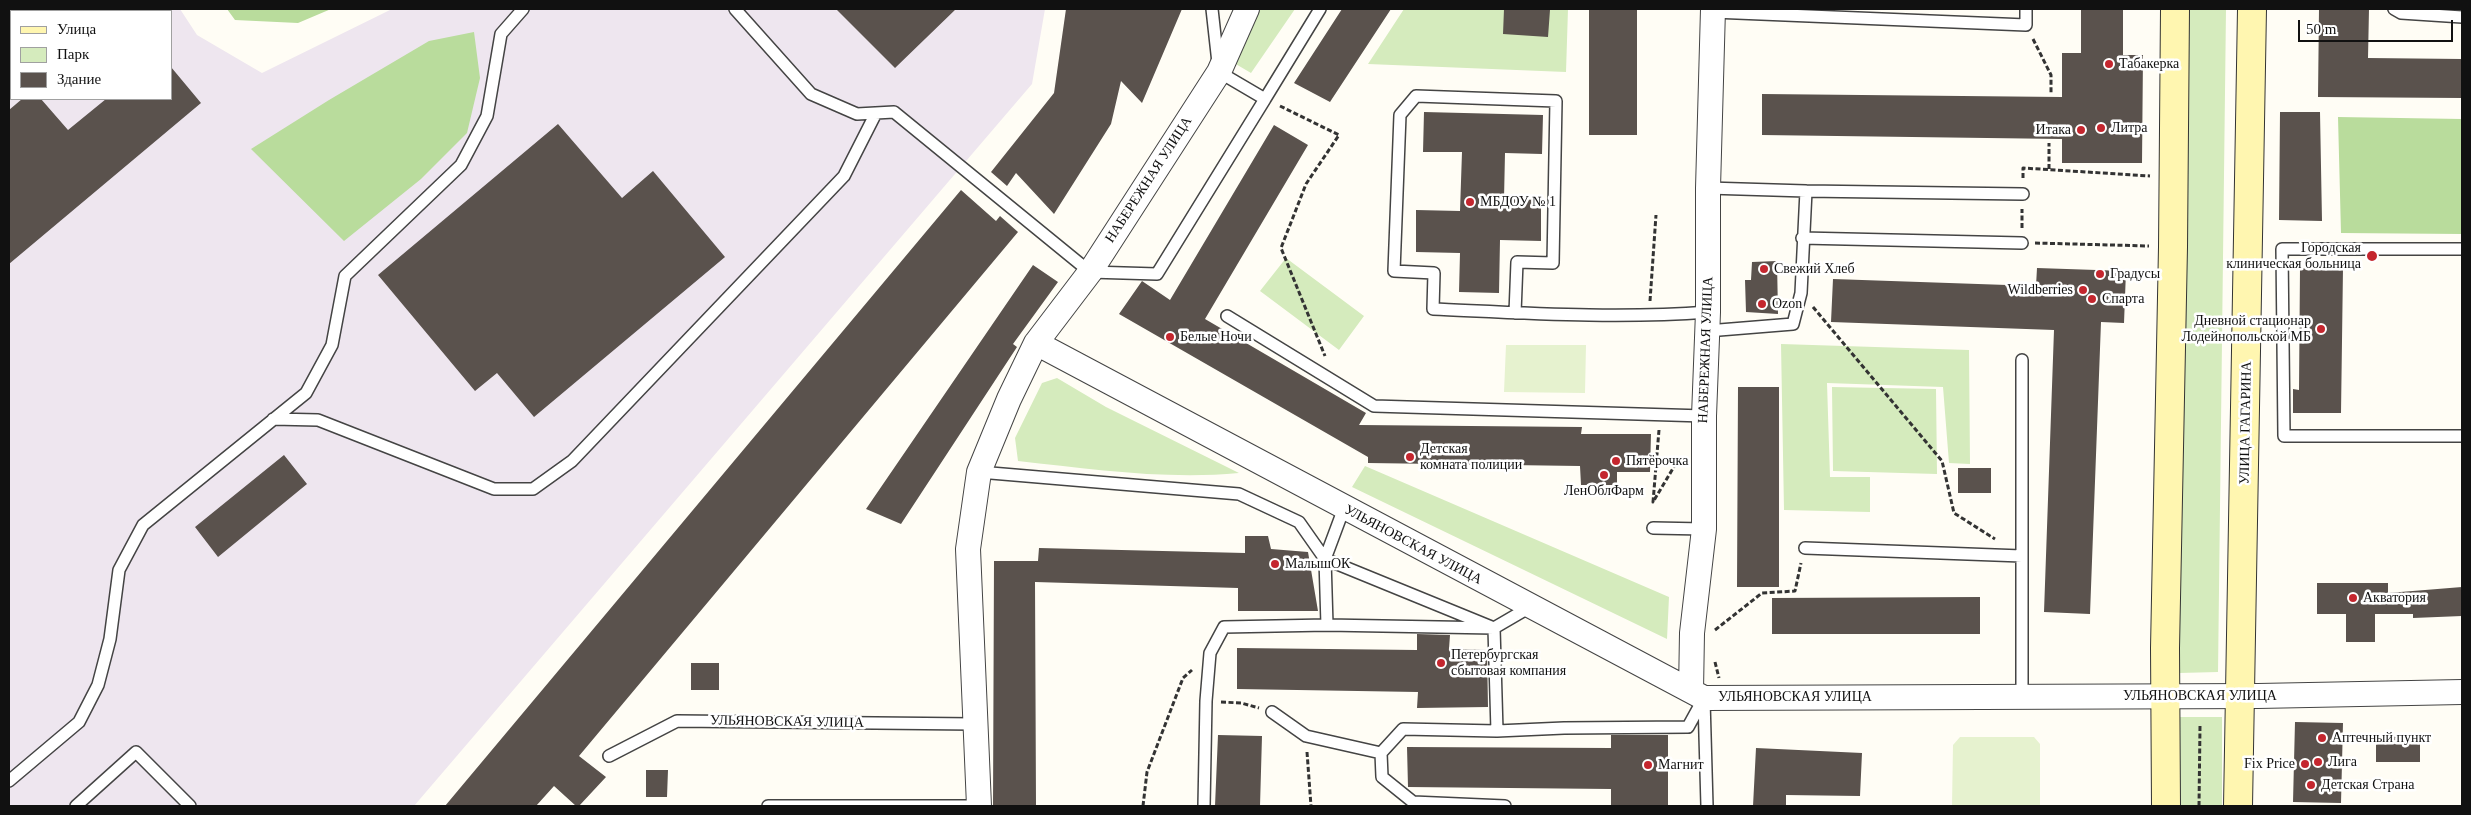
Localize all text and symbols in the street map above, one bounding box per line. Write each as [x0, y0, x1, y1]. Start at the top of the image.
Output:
legend [10, 10, 172, 100]
scale bar [2301, 10, 2456, 42]
text: Улица [57, 21, 96, 37]
text: 50 m [2306, 21, 2336, 37]
text: Парк [57, 46, 89, 62]
place label: Табакерка [2119, 56, 2179, 72]
marker: Табакерка [2103, 58, 2115, 70]
text: Здание [57, 71, 101, 87]
street label: НАБЕРЕЖНАЯ УЛИЦА [1102, 114, 1196, 246]
place label: Литра [2111, 120, 2147, 136]
place label: Итака [2036, 122, 2071, 138]
marker: Литра [2095, 122, 2107, 134]
marker: Итака [2075, 124, 2087, 136]
place label: МБДОУ № 1 [1480, 194, 1556, 210]
marker: МБДОУ № 1 [1464, 196, 1476, 208]
place label: Городская клиническая больница [2226, 240, 2361, 272]
marker: Городская клиническая больница [2365, 249, 2379, 263]
place label: Свежий Хлеб [1774, 261, 1855, 277]
marker: Свежий Хлеб [1758, 263, 1770, 275]
place label: Градусы [2110, 266, 2160, 282]
marker: Градусы [2094, 268, 2106, 280]
street label: НАБЕРЕЖНАЯ УЛИЦА [1695, 276, 1717, 424]
place label: Wildberries [2007, 282, 2073, 298]
marker: Wildberries [2077, 284, 2089, 296]
place label: Спарта [2102, 291, 2144, 307]
marker: Спарта [2086, 293, 2098, 305]
place label: Ozon [1772, 296, 1802, 312]
marker: Ozon [1756, 298, 1768, 310]
place label: Дневной стационар Лодейнопольской МБ [2181, 313, 2311, 346]
marker: Дневной стационар Лодейнопольской МБ [2315, 323, 2327, 335]
place label: Белые Ночи [1180, 329, 1252, 345]
marker: Белые Ночи [1164, 331, 1176, 343]
street label: УЛИЦА ГАГАРИНА [2237, 361, 2255, 485]
place label: Детская комната полиции [1420, 441, 1522, 474]
marker: Детская комната полиции [1404, 451, 1416, 463]
place label: Пятёрочка [1626, 453, 1688, 469]
marker: Пятёрочка [1610, 455, 1622, 467]
marker: ЛенОблФарм [1598, 469, 1610, 481]
place label: ЛенОблФарм [1564, 483, 1644, 499]
street label: УЛЬЯНОВСКАЯ УЛИЦА [1341, 501, 1485, 589]
place label: МалышОК [1285, 556, 1350, 572]
marker: МалышОК [1269, 558, 1281, 570]
place label: Акватория [2363, 590, 2426, 606]
marker: Акватория [2347, 592, 2359, 604]
place label: Петербургская сбытовая компания [1451, 647, 1566, 680]
marker: Петербургская сбытовая компания [1435, 657, 1447, 669]
street label: УЛЬЯНОВСКАЯ УЛИЦА [2123, 688, 2277, 704]
street label: УЛЬЯНОВСКАЯ УЛИЦА [1718, 689, 1872, 705]
street label: УЛЬЯНОВСКАЯ УЛИЦА [710, 712, 864, 732]
place label: Аптечный пункт [2332, 730, 2431, 746]
marker: Аптечный пункт [2316, 732, 2328, 744]
place label: Лига [2328, 754, 2357, 770]
place label: Fix Price [2244, 756, 2295, 772]
marker: Лига [2312, 756, 2324, 768]
place label: Магнит [1658, 757, 1704, 773]
marker: Fix Price [2299, 758, 2311, 770]
marker: Магнит [1642, 759, 1654, 771]
place label: Детская Страна [2321, 777, 2415, 793]
marker: Детская Страна [2305, 779, 2317, 791]

